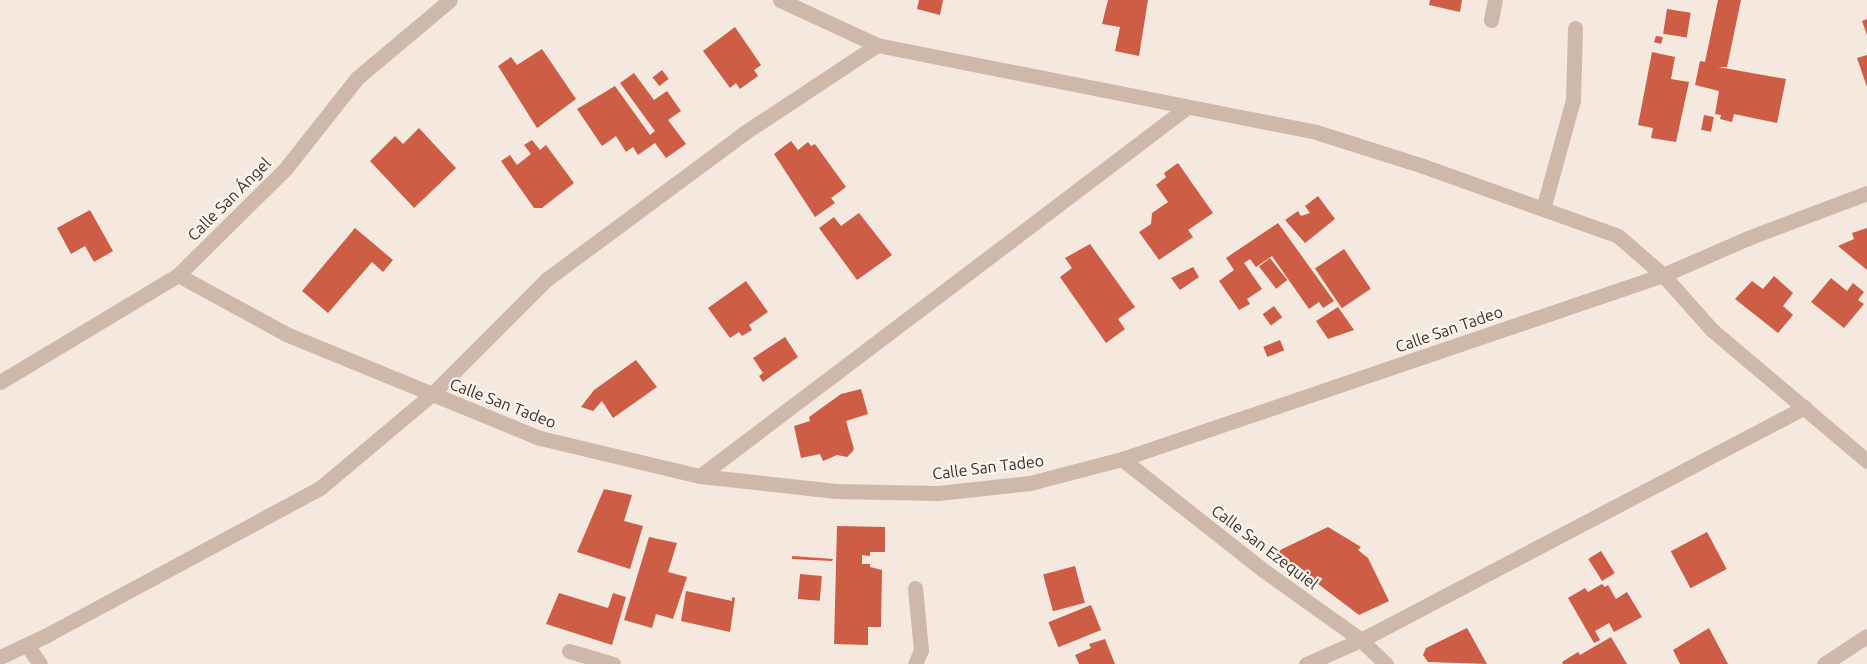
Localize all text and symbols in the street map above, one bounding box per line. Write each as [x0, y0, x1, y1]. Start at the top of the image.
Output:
street label: Calle San Ángel [183, 153, 275, 245]
street label: Calle San Tadeo [1393, 302, 1505, 356]
street label: Calle San Tadeo [447, 374, 559, 432]
street label: Calle San Tadeo [931, 451, 1045, 483]
street label: Calle San Ezequiel [1208, 501, 1322, 593]

